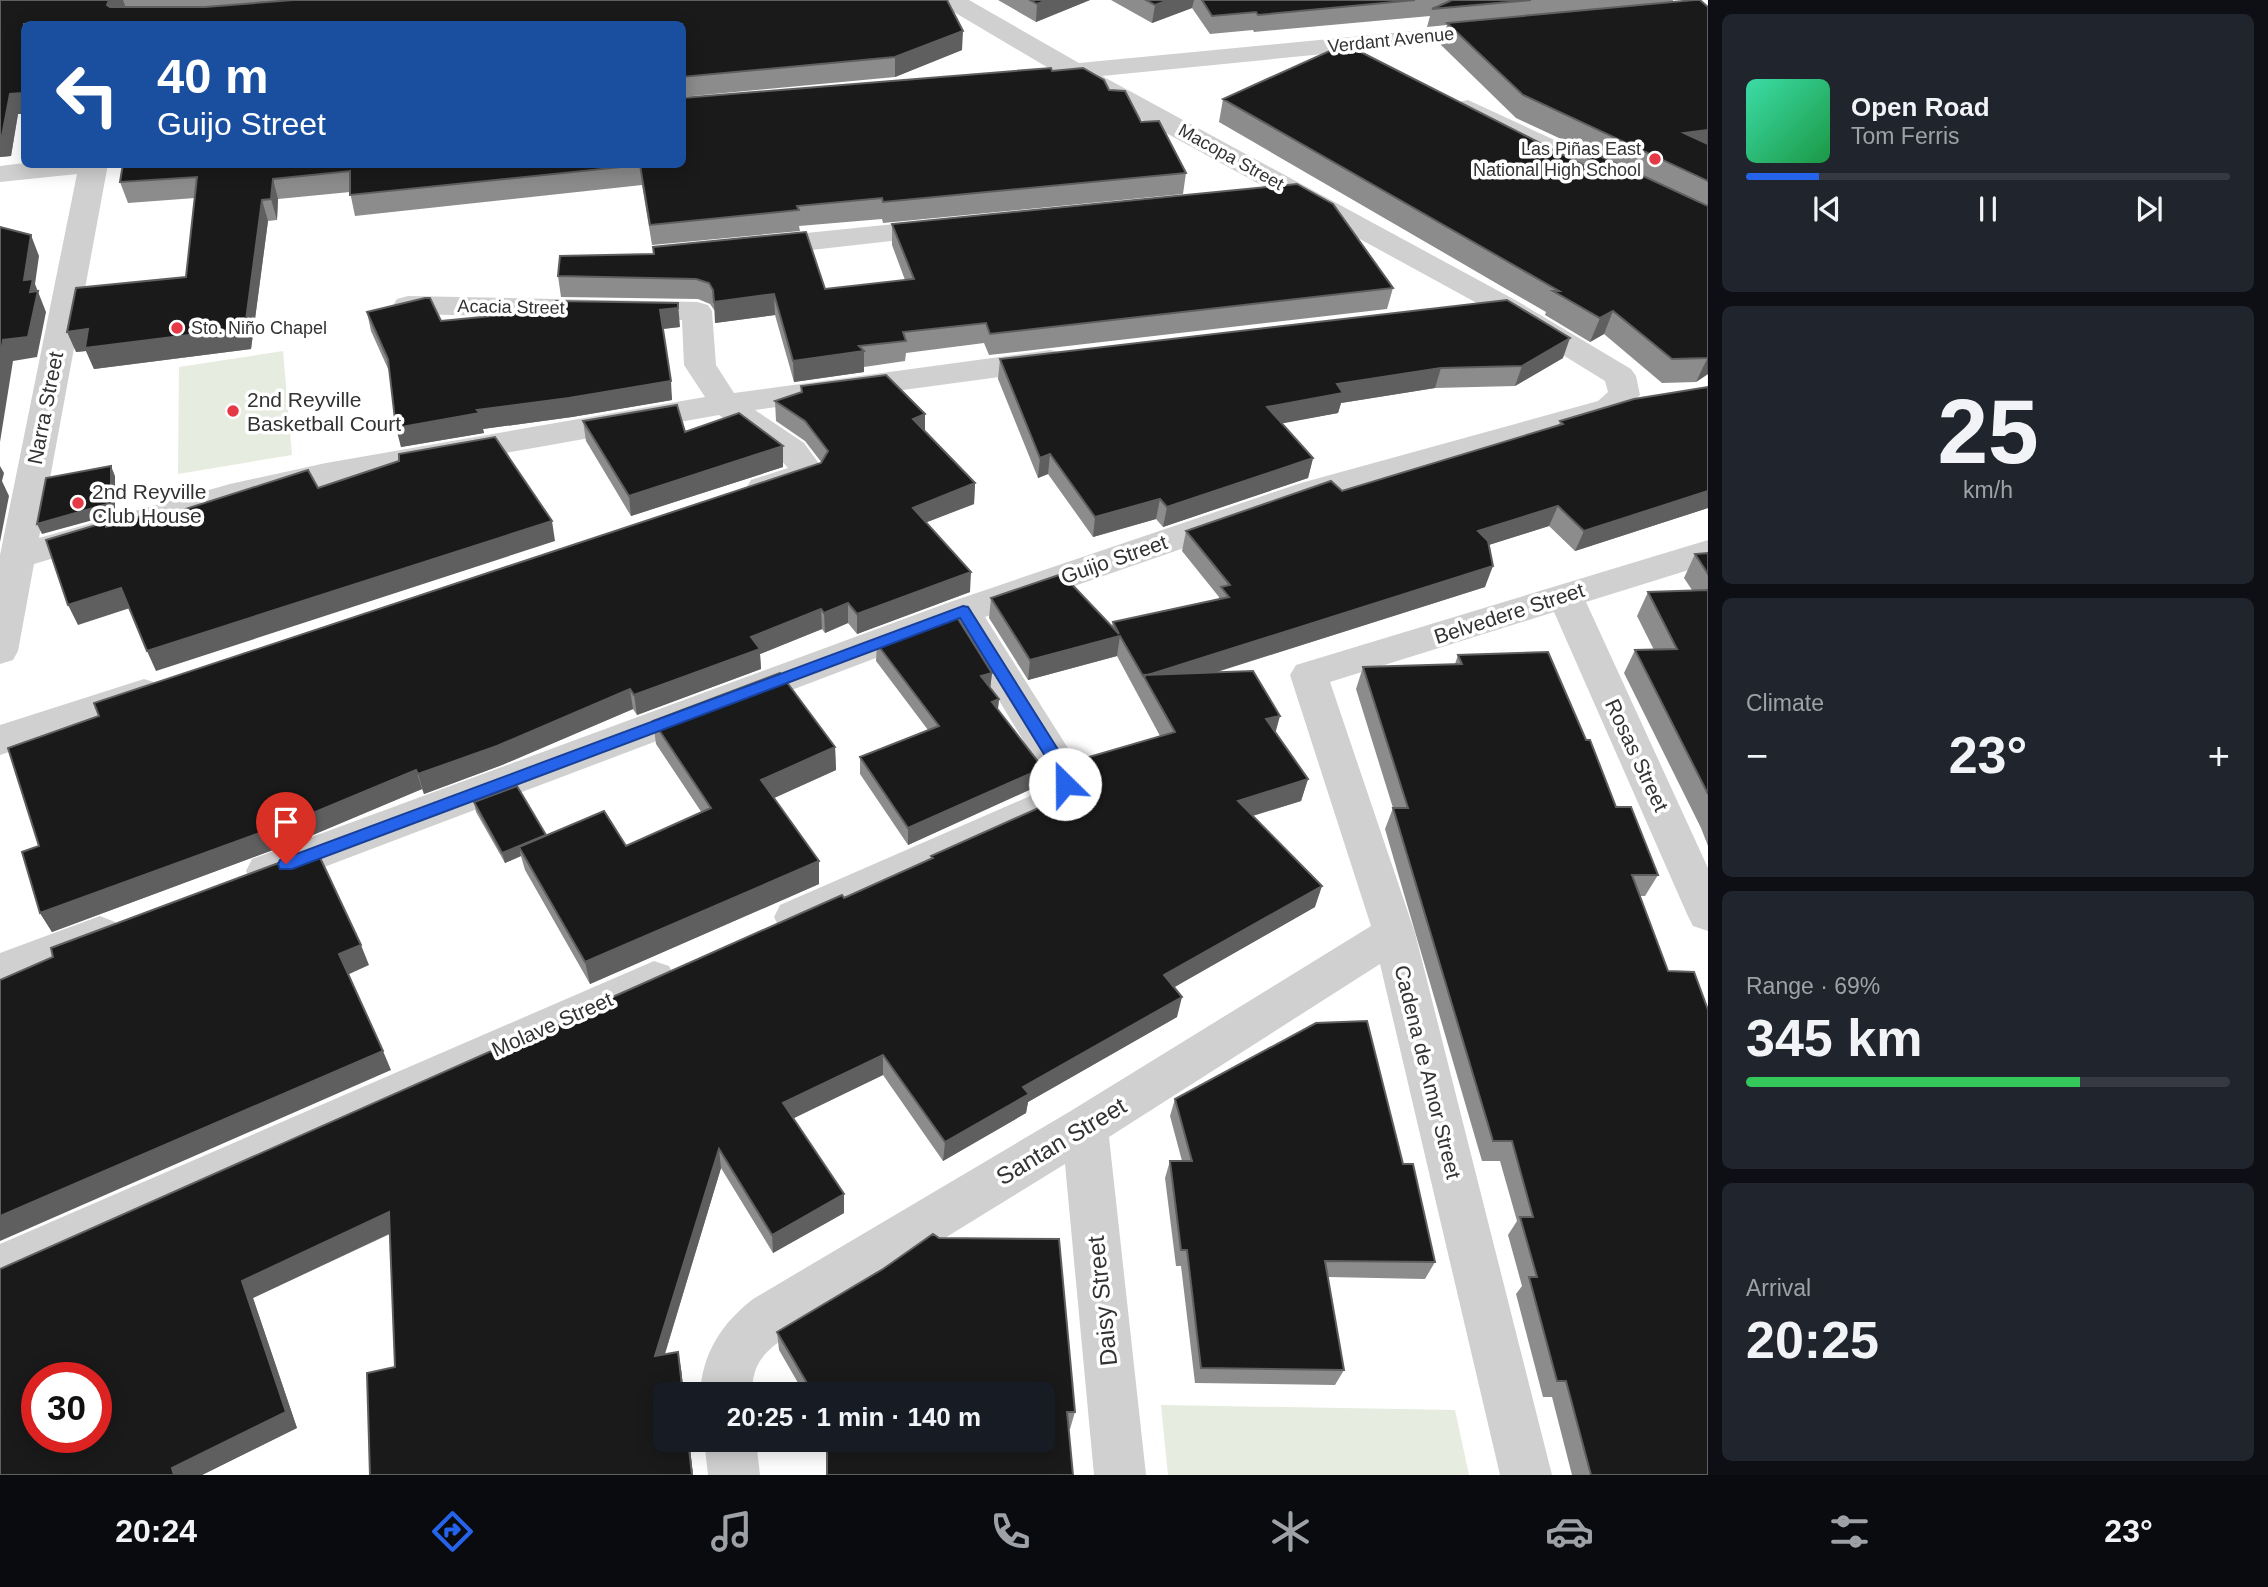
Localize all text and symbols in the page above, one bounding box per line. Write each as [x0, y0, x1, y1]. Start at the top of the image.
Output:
street label: Verdant Avenue [1327, 23, 1455, 57]
icon: left [42, 49, 133, 140]
text: 40 m [157, 49, 269, 103]
text: Open Road [1851, 92, 1990, 122]
text: Guijo Street [157, 106, 326, 142]
street label: Macopa Street [1175, 120, 1287, 194]
text: Tom Ferris [1851, 123, 1960, 149]
place label: Las Piñas East National High School [1473, 139, 1641, 180]
marker: Las Piñas East National High School [1647, 151, 1663, 167]
icon: previous [1808, 190, 1846, 228]
icon: pause [1969, 190, 2007, 228]
icon: next [2130, 190, 2168, 228]
street label: Acacia Street [457, 296, 565, 318]
place label: Sto. Niño Chapel [191, 318, 327, 338]
marker: Sto. Niño Chapel [169, 320, 185, 336]
street label: Narra Street [23, 350, 67, 466]
text: 25 [1937, 381, 2039, 482]
place label: 2nd Reyville Basketball Court [247, 388, 401, 435]
marker: 2nd Reyville Basketball Court [225, 403, 241, 419]
text: km/h [1963, 477, 2013, 503]
place label: 2nd Reyville Club House [92, 480, 206, 527]
marker: 2nd Reyville Club House [70, 495, 86, 511]
street label: Guijo Street [1058, 530, 1170, 588]
street label: Belvedere Street [1431, 578, 1587, 648]
text: Climate [1746, 690, 1824, 716]
street label: Rosas Street [1601, 695, 1673, 815]
text: 23° [1949, 726, 2027, 784]
text: − [1746, 735, 1768, 777]
text: + [2208, 735, 2230, 777]
position arrow [1028, 747, 1102, 821]
pin [256, 792, 316, 864]
icon: arrive [267, 803, 305, 841]
street label: Cadena de Amor Street [1390, 963, 1466, 1181]
text: Range · 69% [1746, 973, 1880, 999]
street label: Molave Street [488, 987, 616, 1061]
text: 345 km [1746, 1009, 1922, 1067]
street label: Santan Street [991, 1091, 1131, 1190]
street label: Daisy Street [1082, 1234, 1122, 1367]
text: Arrival [1746, 1275, 1811, 1301]
text: 20:25 [1746, 1311, 1879, 1369]
speed limit sign: 30 [21, 1362, 112, 1453]
text: 20:25 · 1 min · 140 m [727, 1402, 981, 1432]
icon: directions [428, 1507, 477, 1556]
icon: music [707, 1507, 756, 1556]
icon: phone [986, 1507, 1035, 1556]
icon: climate [1266, 1507, 1315, 1556]
icon: car [1545, 1507, 1594, 1556]
icon: filters [1825, 1507, 1874, 1556]
text: 20:24 [115, 1513, 197, 1549]
text: 23° [2104, 1513, 2153, 1549]

